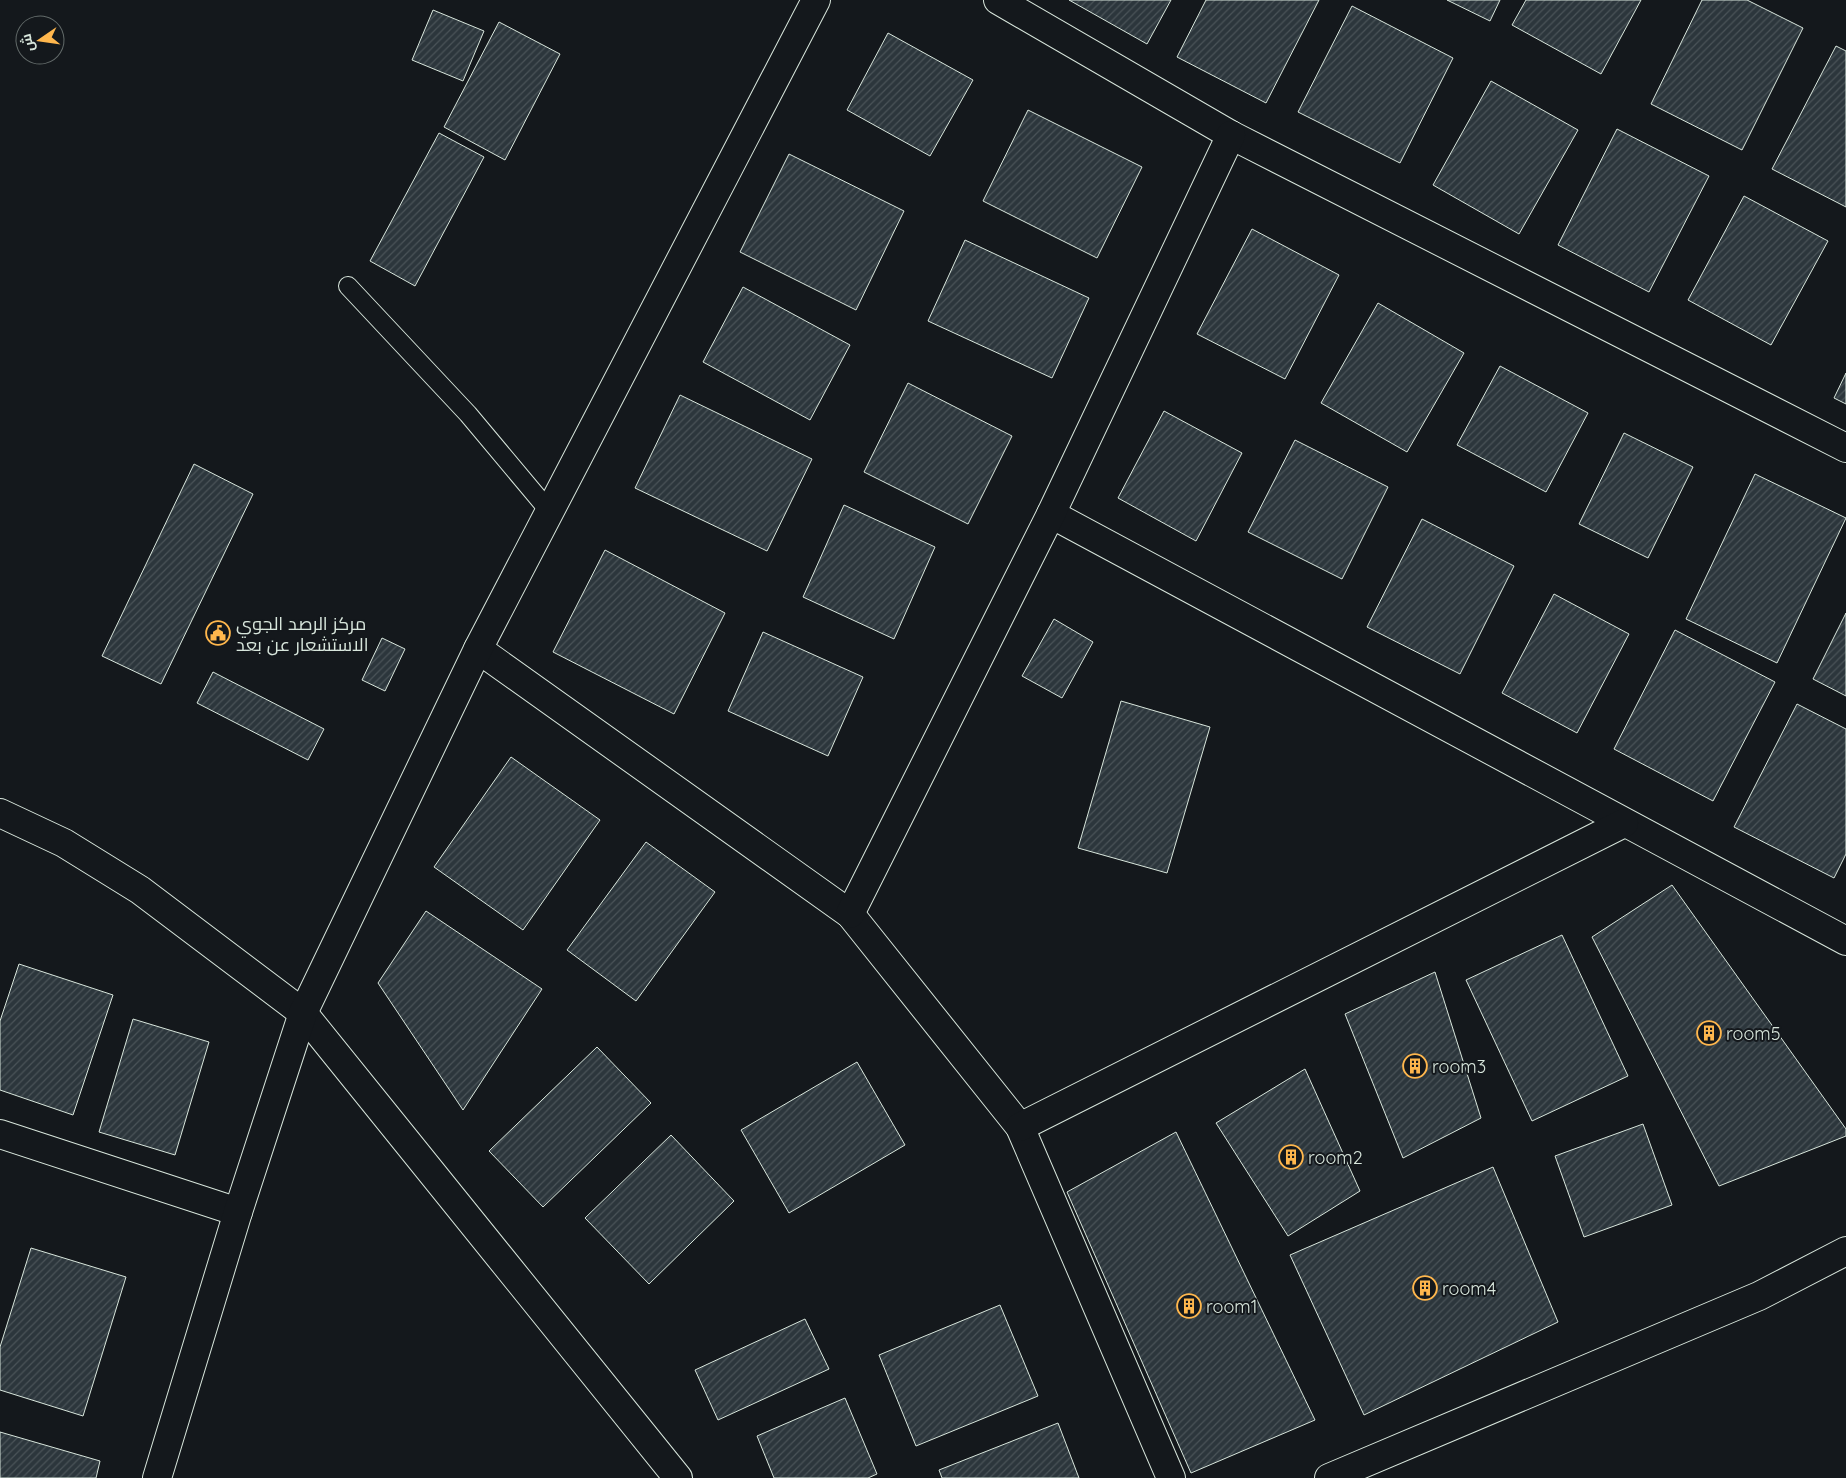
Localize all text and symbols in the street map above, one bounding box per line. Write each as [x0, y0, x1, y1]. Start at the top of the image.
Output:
north arrow [15, 15, 65, 65]
text: ش [17, 32, 38, 54]
place label: مركز الرصد الجوي الاستشعار عن بعد [236, 612, 369, 656]
public building icon: مركز الرصد الجوي الاستشعار عن بعد [205, 620, 231, 646]
building icon: room5 [1696, 1020, 1722, 1046]
place label: room5 [1726, 1022, 1781, 1045]
building icon: room3 [1402, 1053, 1428, 1079]
place label: room3 [1432, 1055, 1486, 1078]
building icon: room2 [1278, 1144, 1304, 1170]
place label: room2 [1308, 1146, 1363, 1169]
building icon: room4 [1412, 1275, 1438, 1301]
place label: room4 [1442, 1277, 1496, 1300]
building icon: room1 [1176, 1293, 1202, 1319]
place label: room1 [1206, 1295, 1257, 1318]

